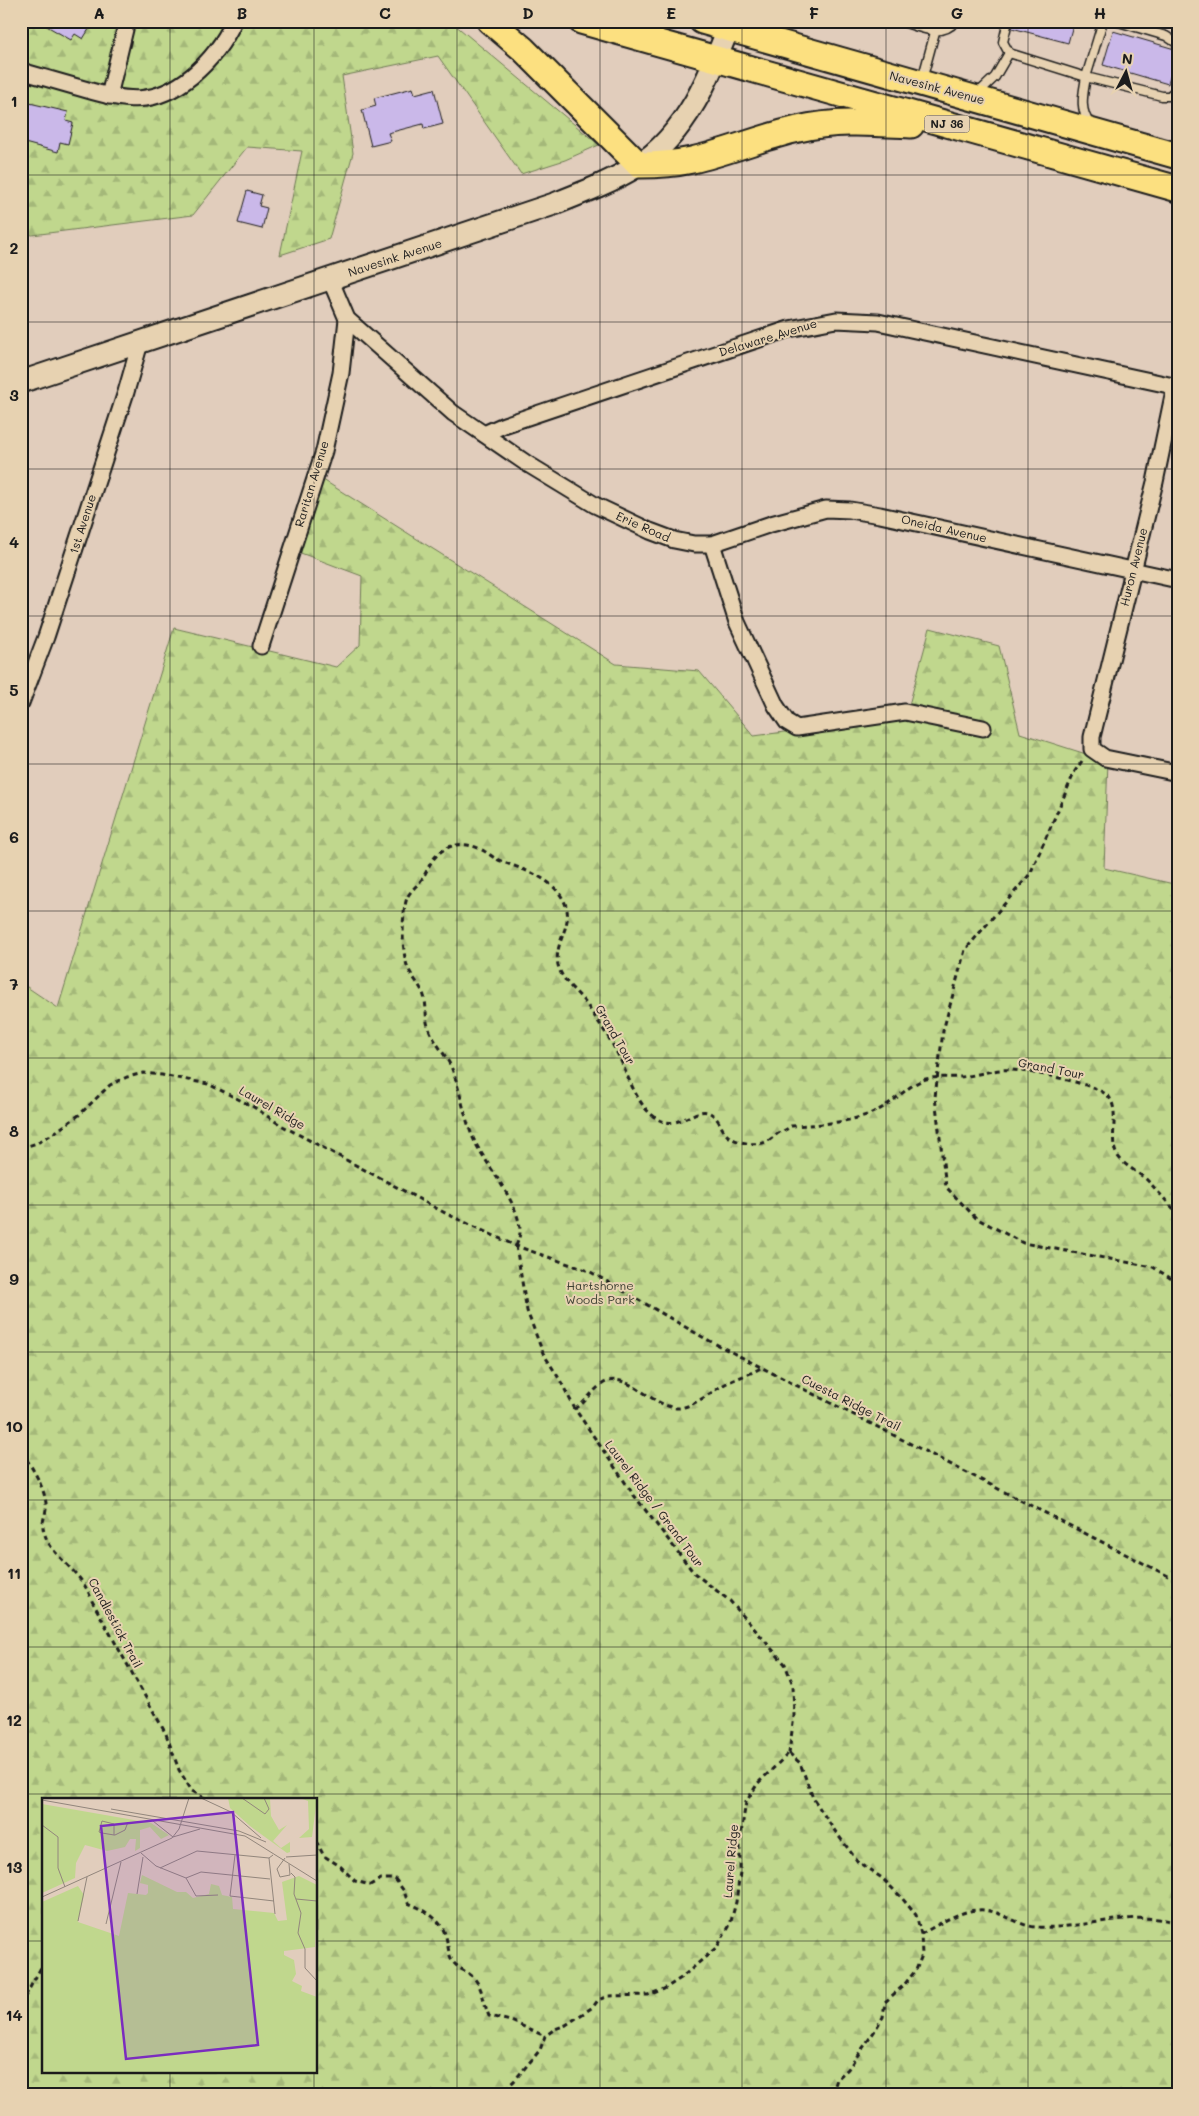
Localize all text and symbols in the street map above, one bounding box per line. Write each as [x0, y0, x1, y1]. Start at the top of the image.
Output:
text: A [93, 2, 105, 23]
text: B [237, 2, 247, 23]
text: C [379, 2, 391, 23]
text: D [522, 2, 534, 23]
text: E [666, 2, 676, 23]
text: F [809, 2, 819, 23]
text: G [951, 2, 963, 23]
text: H [1094, 2, 1106, 23]
north arrow [1102, 48, 1152, 98]
text: N [1121, 49, 1134, 69]
street label: Navesink Avenue [888, 67, 987, 107]
text: 1 [10, 90, 18, 111]
road number: NJ 36 [924, 116, 970, 132]
street label: Navesink Avenue [346, 234, 444, 280]
text: 2 [10, 237, 19, 258]
street label: Delaware Avenue [717, 315, 819, 360]
text: 3 [9, 384, 19, 405]
street label: Raritan Avenue [290, 439, 332, 529]
street label: 1st Avenue [65, 492, 99, 556]
street label: Erie Road [614, 507, 673, 545]
street label: Oneida Avenue [900, 510, 989, 546]
street label: Huron Avenue [1116, 526, 1151, 608]
text: 4 [9, 531, 19, 552]
text: 5 [9, 679, 19, 700]
text: 6 [9, 826, 19, 847]
text: 7 [10, 973, 19, 994]
street label: Grand Tour [592, 1002, 640, 1067]
street label: Grand Tour [1017, 1054, 1086, 1082]
street label: Laurel Ridge [236, 1082, 309, 1133]
text: 8 [9, 1120, 19, 1141]
text: 9 [9, 1268, 19, 1289]
park label: Hartshorne Woods Park [565, 1277, 635, 1307]
street label: Cuesta Ridge Trail [799, 1370, 904, 1434]
text: 10 [5, 1415, 23, 1436]
street label: Laurel Ridge / Grand Tour [602, 1437, 708, 1570]
text: 11 [7, 1562, 21, 1583]
street label: Candlestick Trail [85, 1575, 146, 1670]
text: 12 [6, 1709, 22, 1730]
inset map [42, 1798, 318, 2074]
street label: Laurel Ridge [719, 1823, 741, 1898]
text: 13 [6, 1856, 23, 1877]
text: 14 [5, 2004, 23, 2025]

